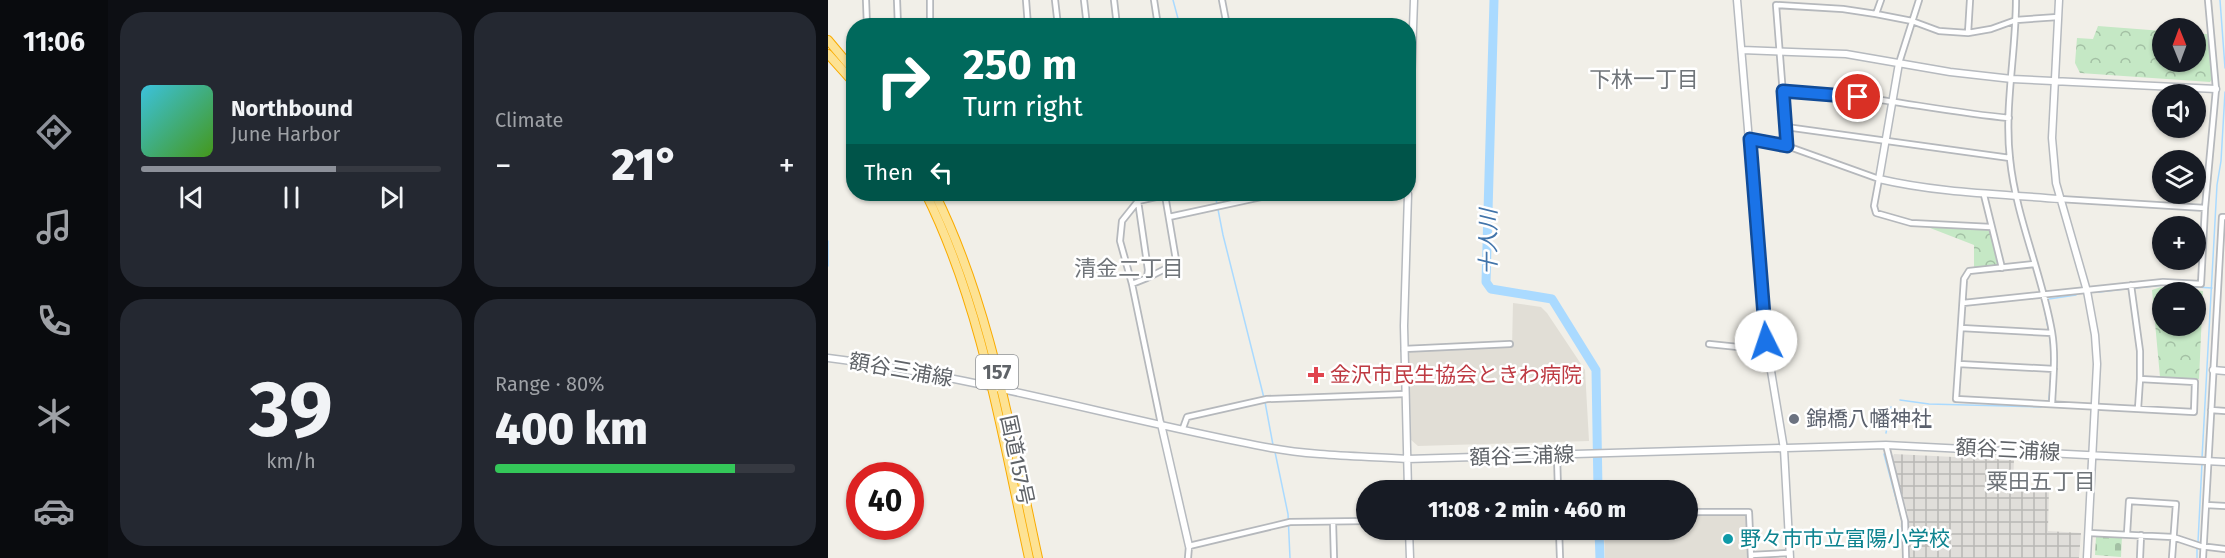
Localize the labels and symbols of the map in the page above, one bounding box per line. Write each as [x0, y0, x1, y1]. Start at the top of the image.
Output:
north arrow [2152, 18, 2206, 72]
district label: 下林一丁目 [1589, 66, 1699, 93]
pin [1832, 71, 1883, 122]
water label: 十人川 [1475, 207, 1502, 275]
district label: 清金二丁目 [1074, 255, 1184, 282]
position arrow [1734, 309, 1798, 373]
street label: 額谷三浦線 [847, 348, 955, 392]
road number: 157 [976, 355, 1018, 389]
place label: 金沢市民生協会ときわ病院 [1330, 362, 1582, 388]
marker: 金沢市民生協会ときわ病院 [1307, 366, 1325, 384]
place label: 錦橋八幡神社 [1806, 406, 1932, 432]
marker: 錦橋八幡神社 [1787, 412, 1801, 426]
street label: 国道157号 [995, 413, 1039, 507]
street label: 額谷三浦線 [1955, 434, 2061, 466]
street label: 額谷三浦線 [1469, 441, 1575, 471]
speed limit sign: 40 [846, 462, 924, 540]
district label: 粟田五丁目 [1986, 468, 2096, 495]
place label: 野々市市立富陽小学校 [1740, 526, 1950, 552]
marker: 野々市市立富陽小学校 [1721, 532, 1735, 546]

